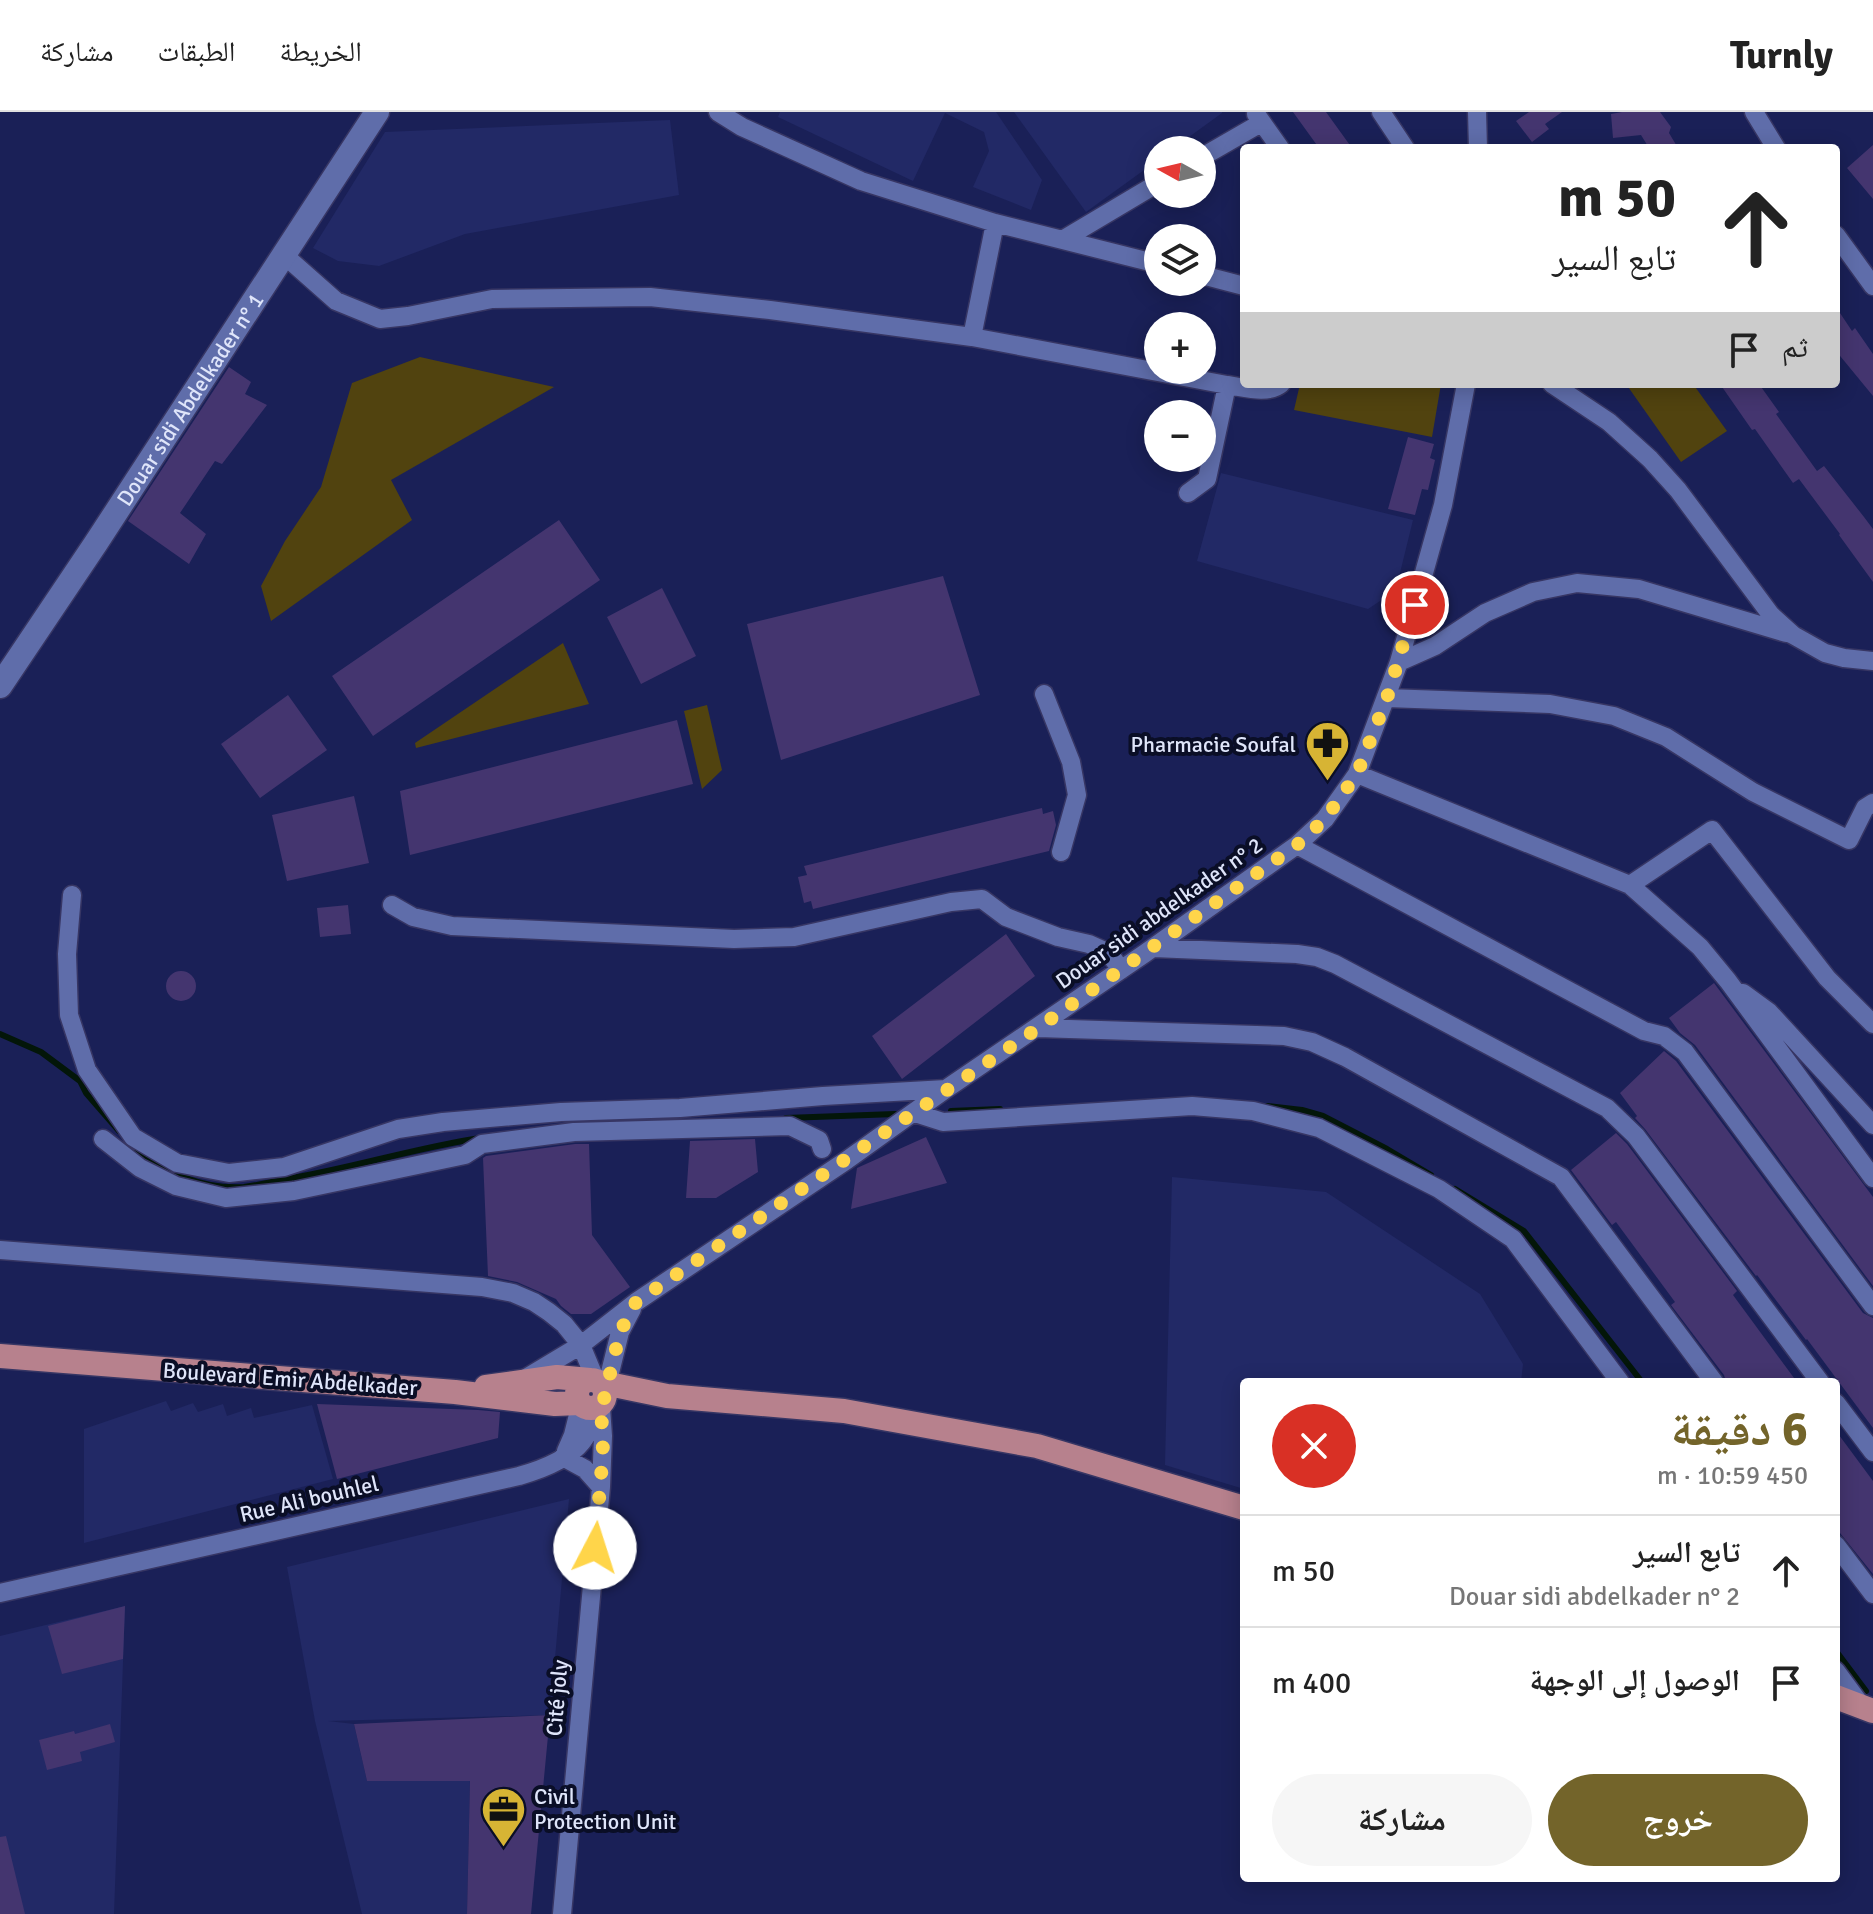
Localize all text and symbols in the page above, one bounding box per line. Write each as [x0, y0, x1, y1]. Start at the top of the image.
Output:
text: Turnly [1730, 32, 1833, 79]
text: مشاركة [40, 35, 114, 69]
text: الطبقات [158, 35, 235, 69]
text: الخريطة [279, 35, 362, 69]
north arrow [1144, 136, 1216, 208]
map controls [1144, 136, 1216, 472]
text: 50 m [1558, 163, 1676, 232]
icon: ahead [1704, 176, 1808, 280]
button: layers [1144, 224, 1216, 296]
text: تابع السير [1552, 236, 1676, 281]
street label: Douar sidi Abdelkader n° 1 [111, 288, 269, 511]
button: + [1144, 312, 1216, 384]
icon: arrive [1722, 328, 1766, 372]
text: ثم [1782, 329, 1808, 366]
button: − [1144, 400, 1216, 472]
pin [1381, 571, 1449, 639]
icon: arrive [1393, 583, 1437, 627]
pharmacy icon: Pharmacie Soufal [1303, 720, 1351, 783]
place label: Pharmacie Soufal [1131, 731, 1296, 758]
street label: Douar sidi abdelkader n° 2 [1050, 831, 1268, 995]
street label: Boulevard Emir Abdelkader [162, 1357, 418, 1401]
text: 6 دقيقة [1671, 1400, 1808, 1459]
button: close [1272, 1404, 1356, 1488]
text: 450 m · 10:59 [1657, 1460, 1808, 1492]
street label: Rue Ali bouhlel [237, 1470, 381, 1528]
position arrow [553, 1506, 637, 1590]
text: تابع السير [1633, 1534, 1740, 1571]
icon: ahead [1764, 1549, 1808, 1593]
text: 50 m [1272, 1553, 1335, 1590]
text: Douar sidi abdelkader n° 2 [1449, 1581, 1740, 1613]
street label: Cité joly [540, 1658, 574, 1737]
icon: arrive [1764, 1661, 1808, 1705]
text: الوصول إلى الوجهة [1530, 1662, 1740, 1699]
text: 400 m [1272, 1665, 1351, 1702]
button: مشاركة [1272, 1774, 1532, 1866]
button: خروج [1548, 1774, 1808, 1866]
place label: Civil Protection Unit [534, 1783, 677, 1835]
office icon: Civil Protection Unit [479, 1785, 527, 1848]

